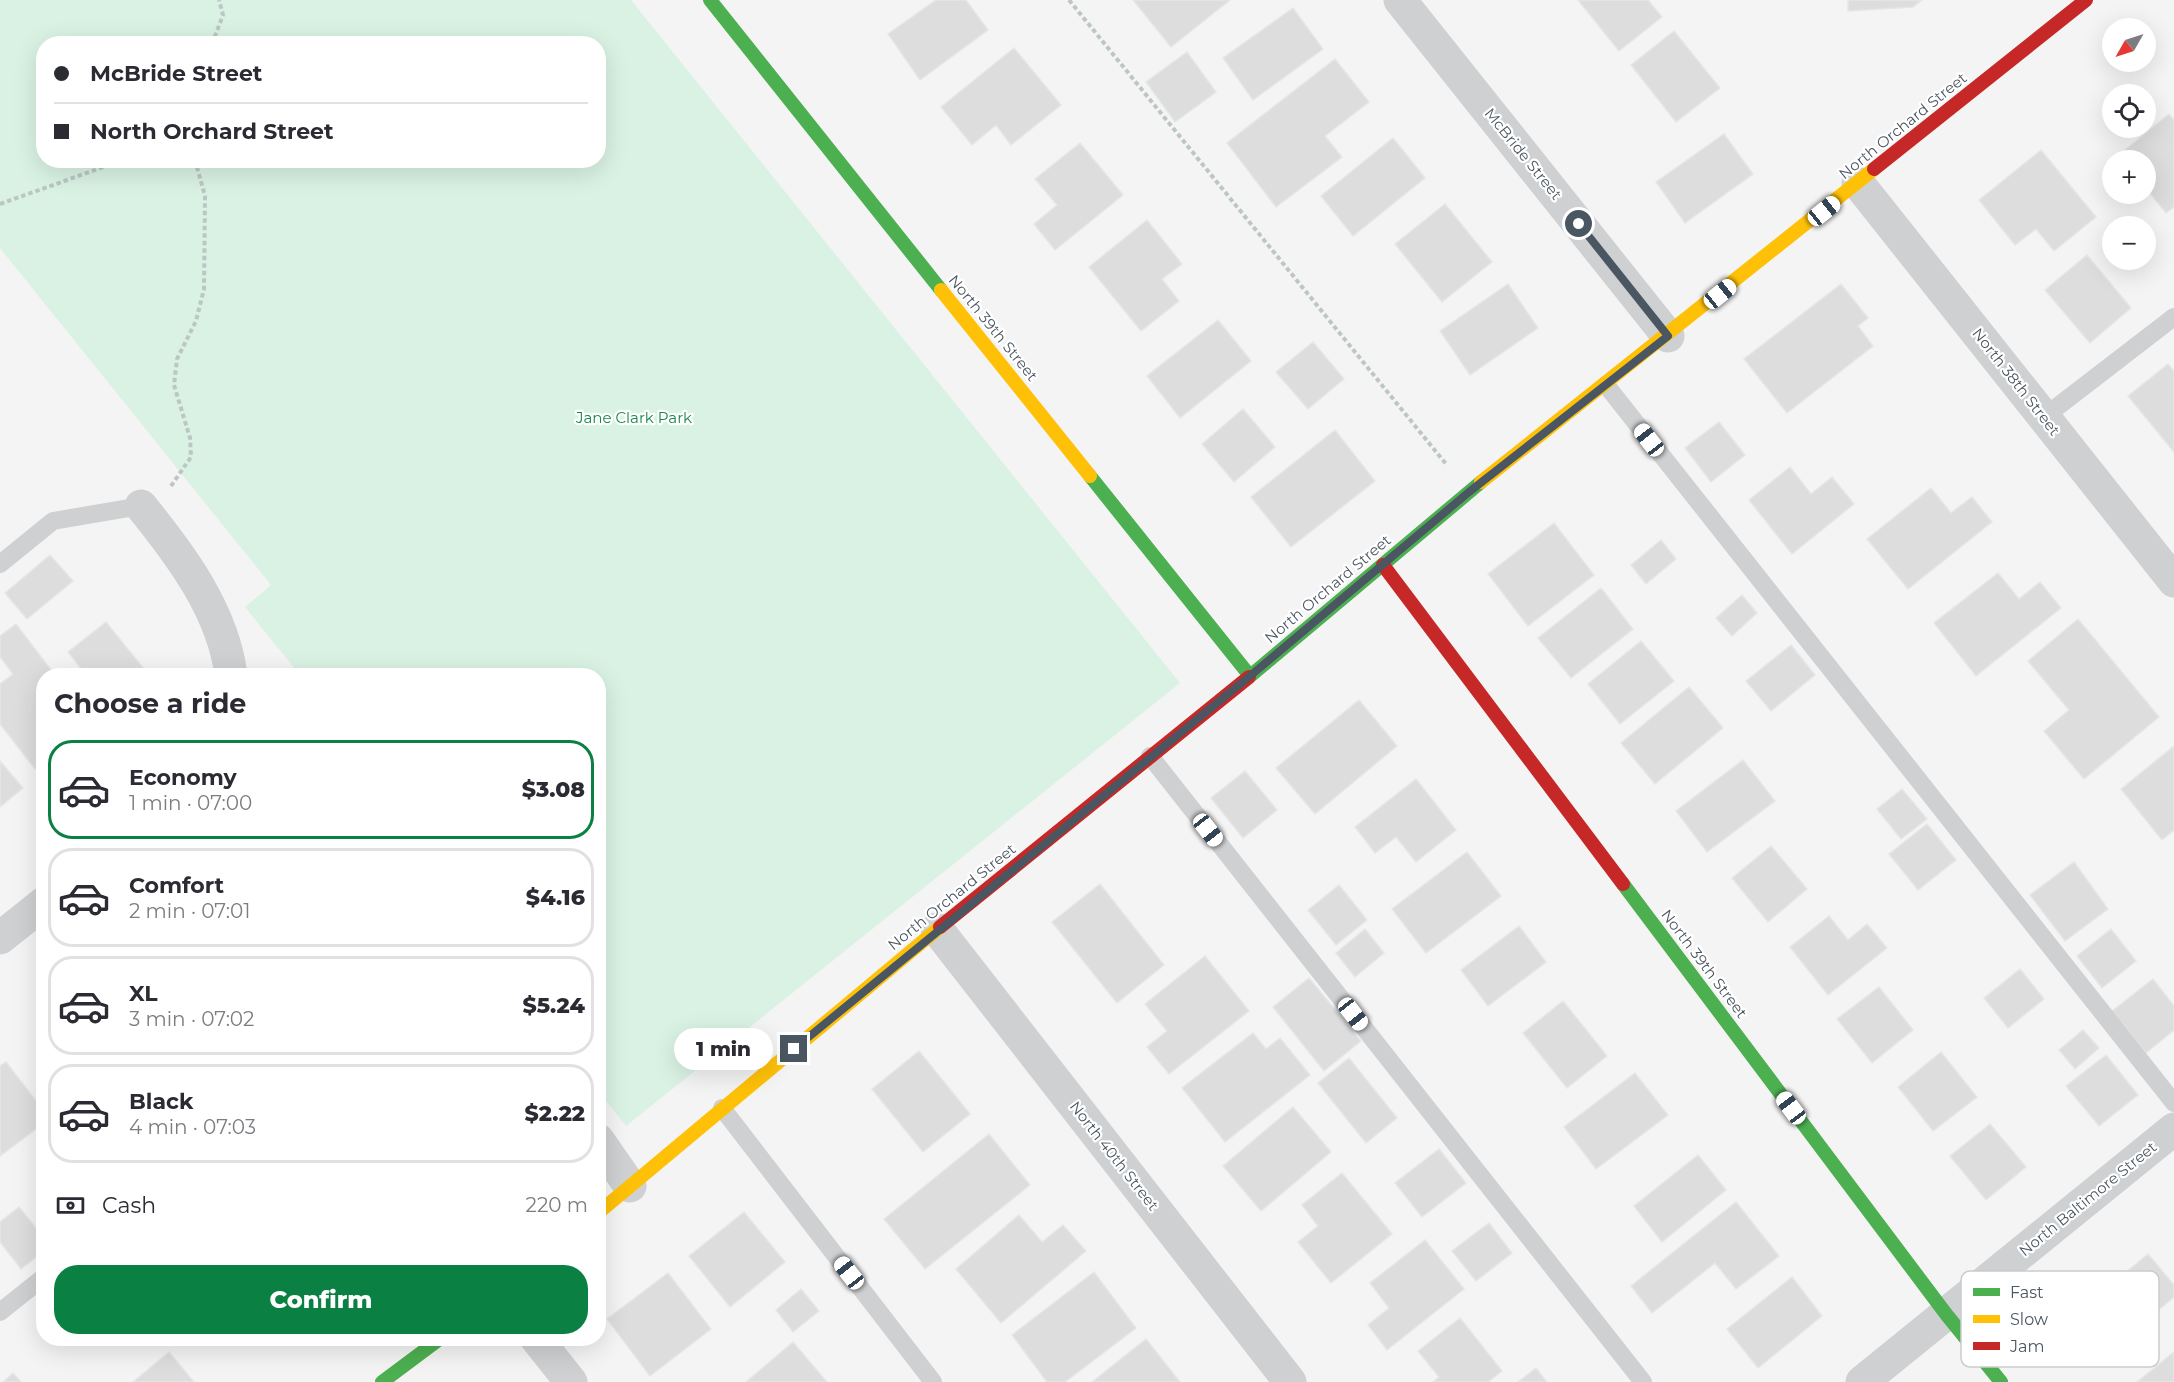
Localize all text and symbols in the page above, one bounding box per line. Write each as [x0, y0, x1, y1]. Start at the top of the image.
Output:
north arrow [2102, 18, 2156, 72]
map controls [2102, 18, 2156, 270]
text: McBride Street [90, 60, 262, 87]
street label: North Orchard Street [1835, 68, 1970, 183]
button: locate [2102, 84, 2156, 138]
street label: McBride Street [1481, 104, 1566, 203]
text: North Orchard Street [90, 118, 334, 145]
button: + [2102, 150, 2156, 204]
car [1804, 193, 1844, 229]
route start [1565, 210, 1592, 237]
button: − [2102, 216, 2156, 270]
street label: North 39th Street [945, 271, 1042, 385]
car [1700, 276, 1740, 312]
street label: North 38th Street [1968, 324, 2064, 439]
park label: Jane Clark Park [575, 408, 692, 427]
car [1631, 420, 1667, 460]
street label: North Orchard Street [1261, 530, 1395, 647]
text: Choose a ride [54, 687, 246, 720]
icon: car [57, 763, 111, 817]
text: Economy [129, 764, 237, 791]
text: $3.08 [522, 776, 585, 803]
text: 1 min · 07:00 [129, 791, 252, 815]
car [1190, 810, 1226, 850]
street label: North Orchard Street [884, 839, 1019, 954]
icon: car [57, 871, 111, 925]
text: Comfort [129, 872, 224, 899]
text: $4.16 [526, 884, 585, 911]
text: 2 min · 07:01 [129, 899, 250, 923]
street label: North 39th Street [1657, 906, 1751, 1022]
icon: car [57, 979, 111, 1033]
text: XL [129, 980, 158, 1007]
text: $5.24 [523, 992, 585, 1019]
car [1335, 994, 1371, 1034]
text: 3 min · 07:02 [129, 1007, 254, 1031]
callout: 1 min [674, 1028, 773, 1070]
route end [780, 1035, 807, 1062]
text: 1 min [696, 1037, 751, 1061]
icon: car [57, 1087, 111, 1141]
text: Black [129, 1088, 193, 1115]
car [1773, 1088, 1809, 1128]
street label: North 40th Street [1066, 1097, 1163, 1214]
text: $2.22 [525, 1100, 585, 1127]
text: 4 min · 07:03 [129, 1115, 256, 1139]
street label: North Baltimore Street [2015, 1137, 2160, 1260]
icon: cash [54, 1189, 87, 1222]
text: Cash [102, 1192, 156, 1219]
text: 220 m [526, 1193, 588, 1217]
car [831, 1253, 867, 1293]
button: Confirm [54, 1265, 588, 1334]
legend [1961, 1271, 2159, 1367]
text: Fast [2010, 1283, 2044, 1302]
text: Slow [2010, 1310, 2048, 1329]
text: Jam [2009, 1337, 2044, 1356]

